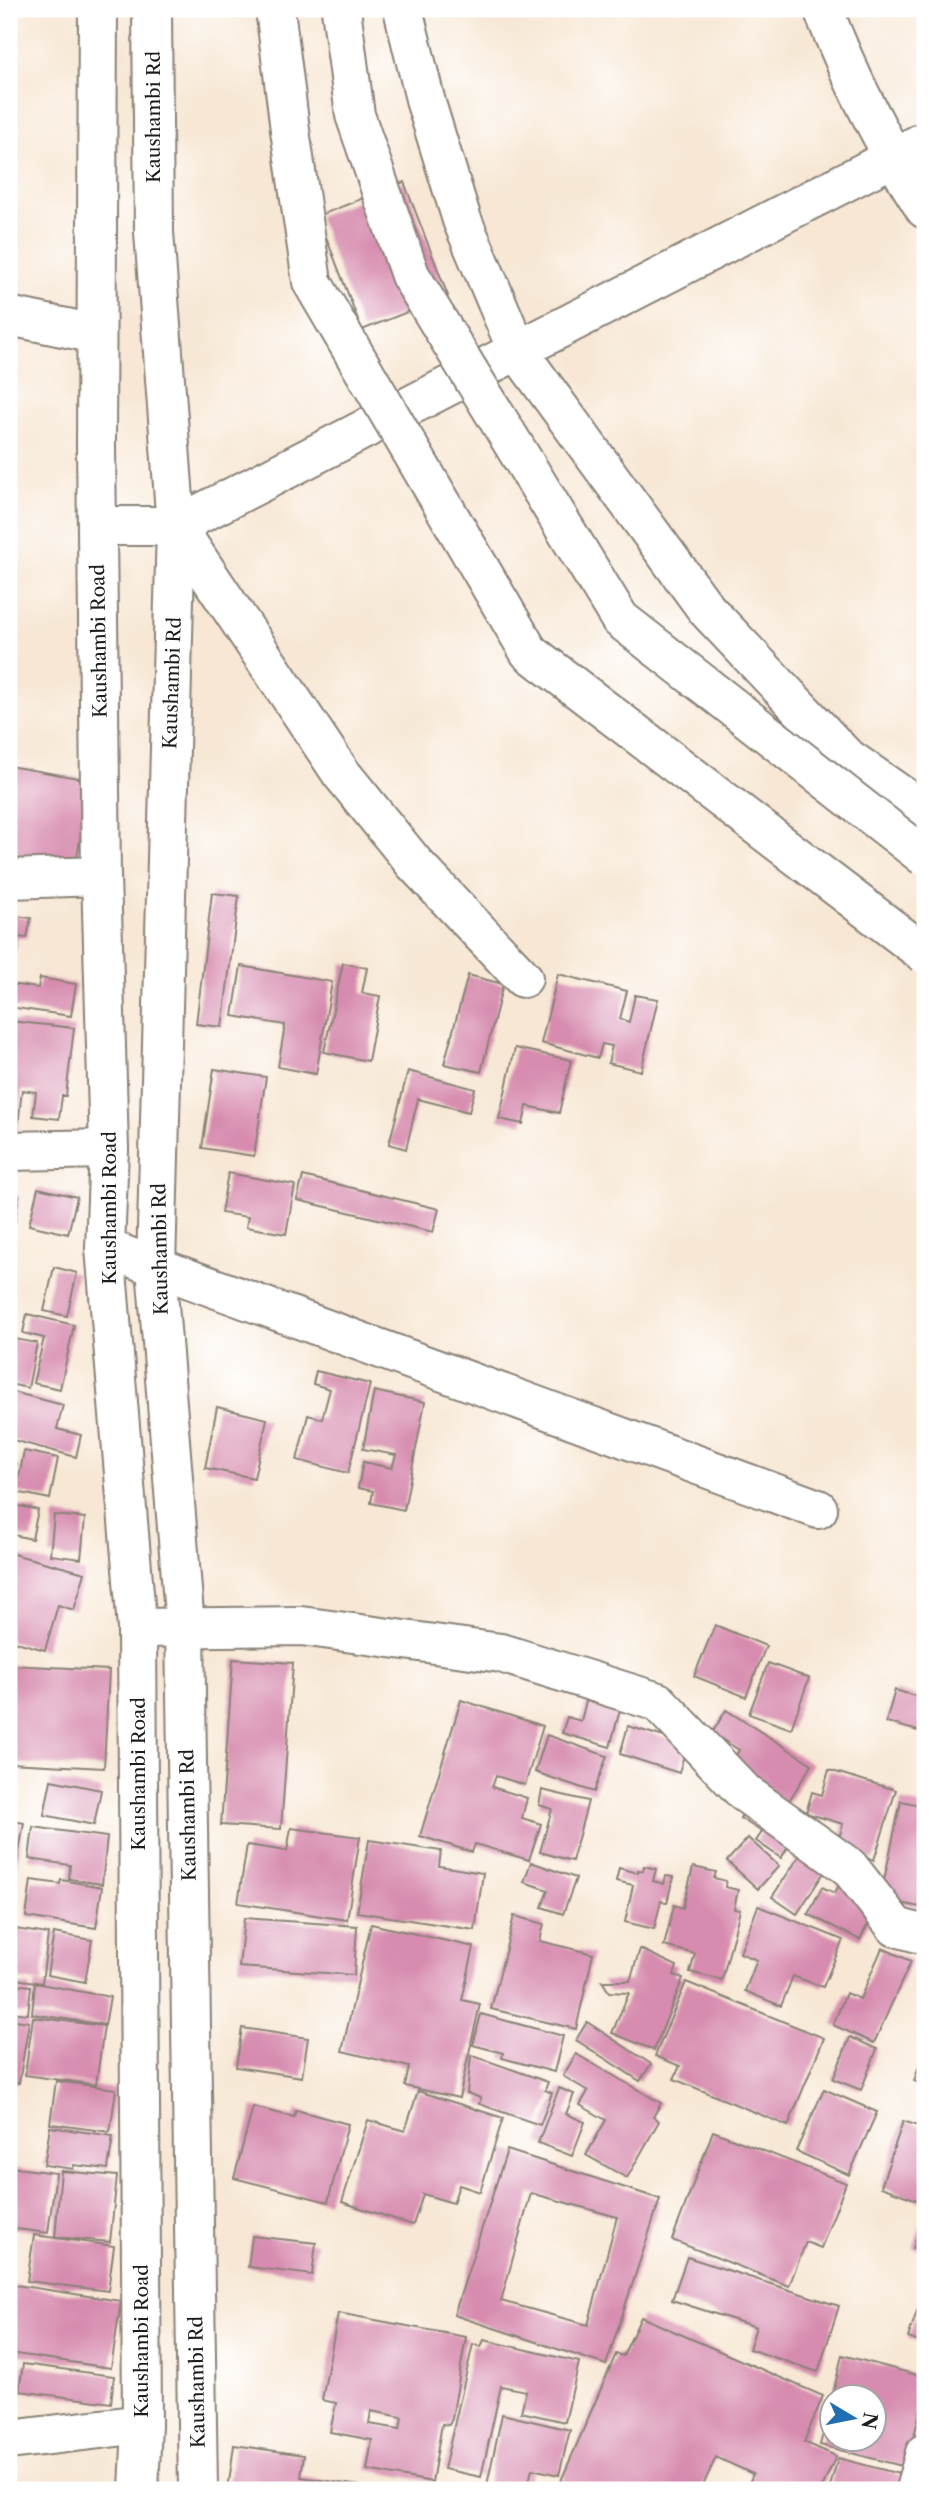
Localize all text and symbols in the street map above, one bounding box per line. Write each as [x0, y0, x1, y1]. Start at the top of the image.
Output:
street label: Kaushambi Rd [142, 50, 165, 183]
street label: Kaushambi Road [86, 564, 112, 718]
street label: Kaushambi Rd [158, 616, 186, 749]
street label: Kaushambi Road [98, 1131, 121, 1285]
street label: Kaushambi Rd [147, 1182, 173, 1315]
street label: Kaushambi Road [127, 1697, 150, 1851]
street label: Kaushambi Rd [175, 1748, 201, 1881]
street label: Kaushambi Road [130, 2264, 153, 2418]
street label: Kaushambi Rd [184, 2315, 210, 2448]
north arrow [818, 2384, 888, 2454]
text: N [856, 2411, 882, 2431]

